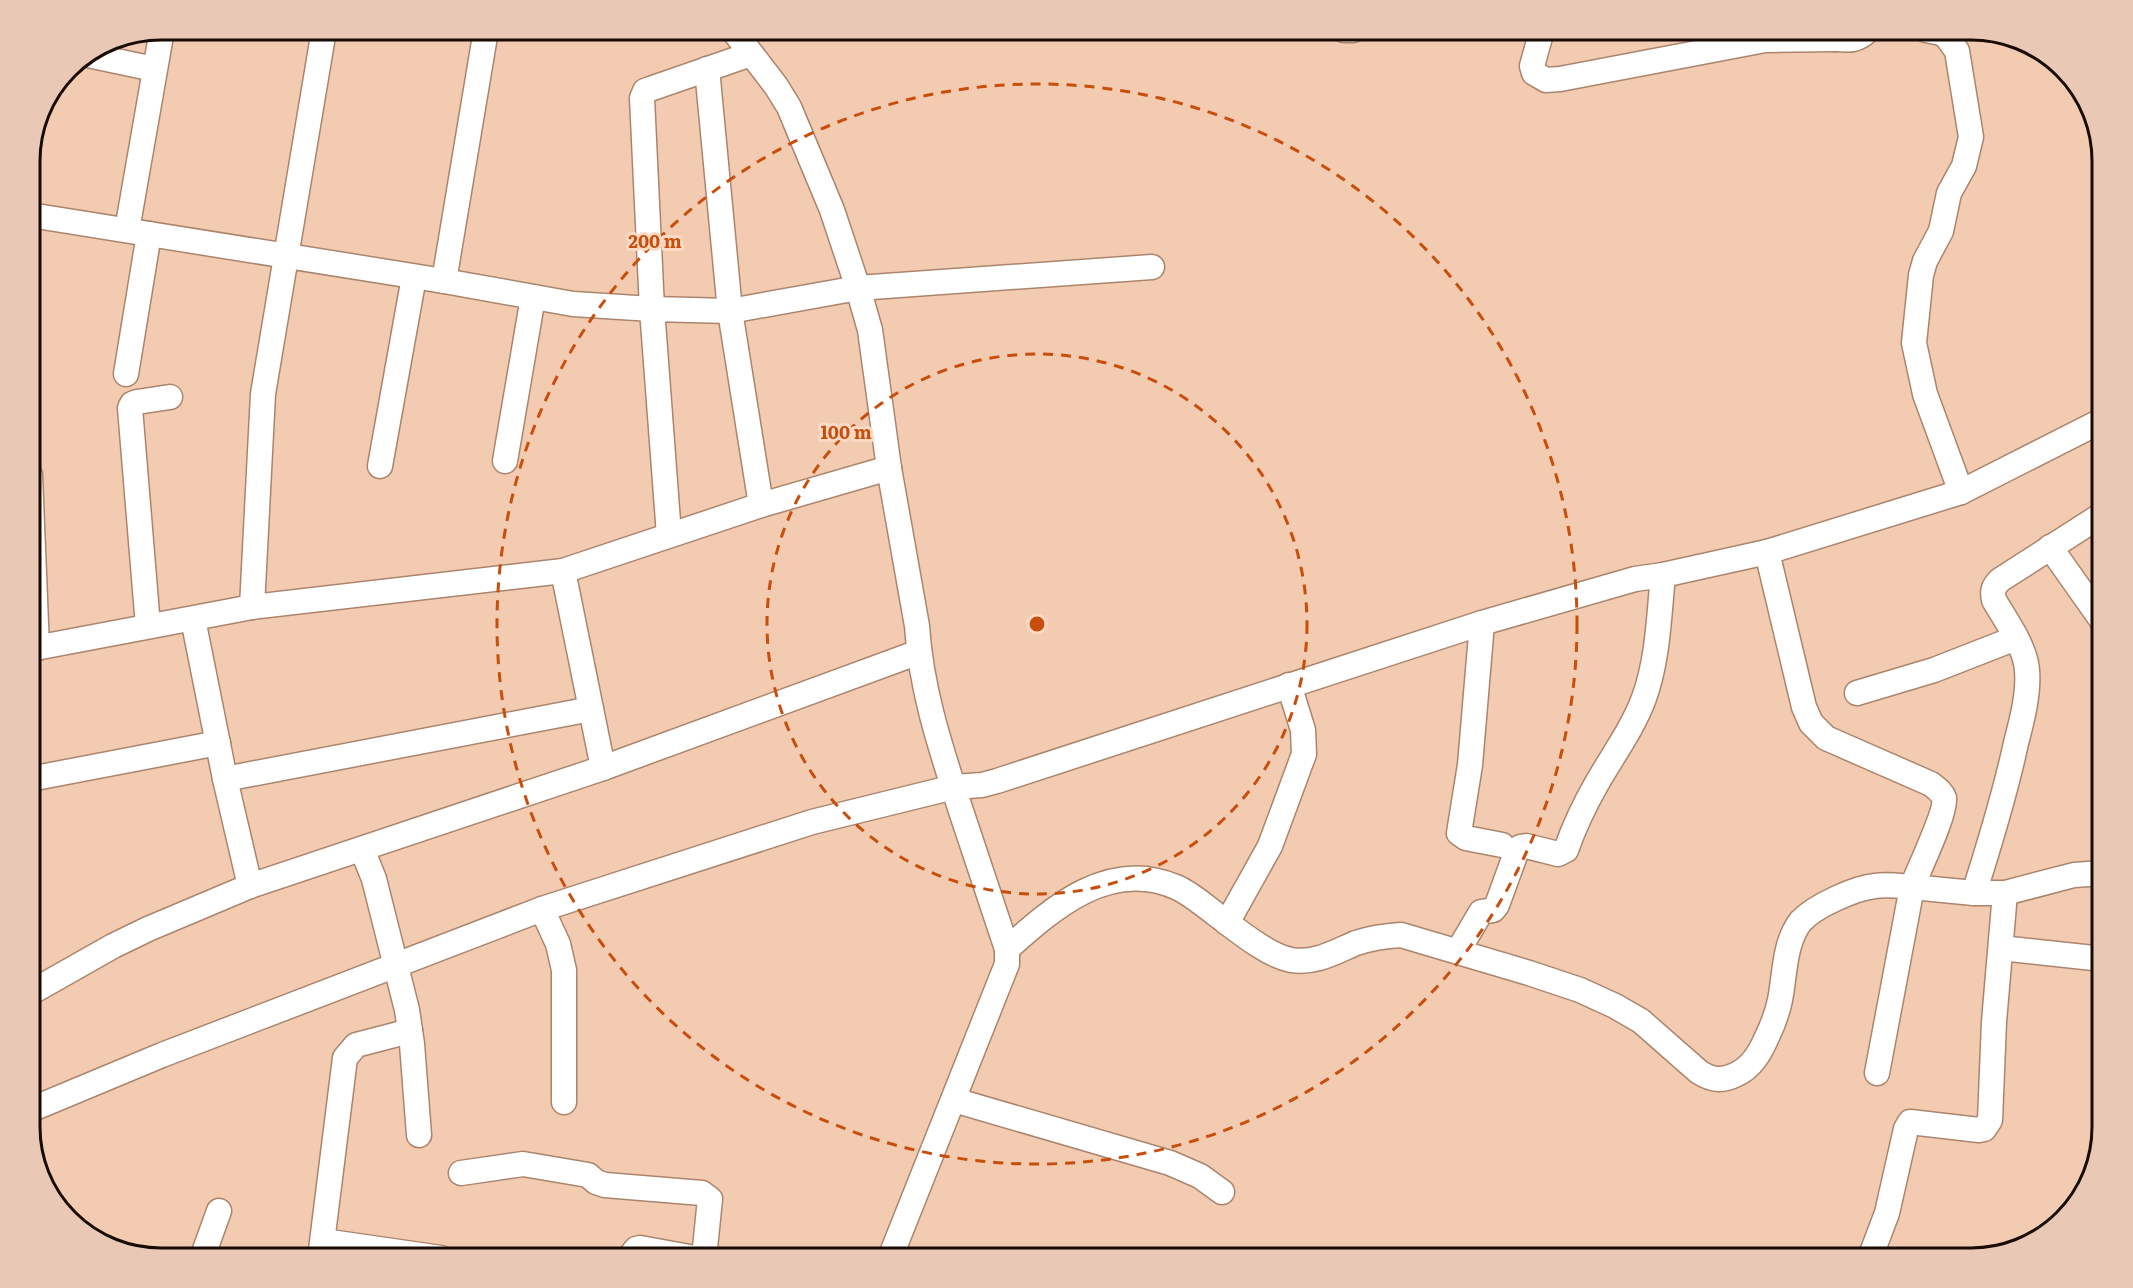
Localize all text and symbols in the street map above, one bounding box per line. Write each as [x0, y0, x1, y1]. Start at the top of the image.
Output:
text: 200 m [628, 227, 682, 254]
text: 100 m [820, 418, 872, 445]
centre of rings [1027, 614, 1047, 634]

